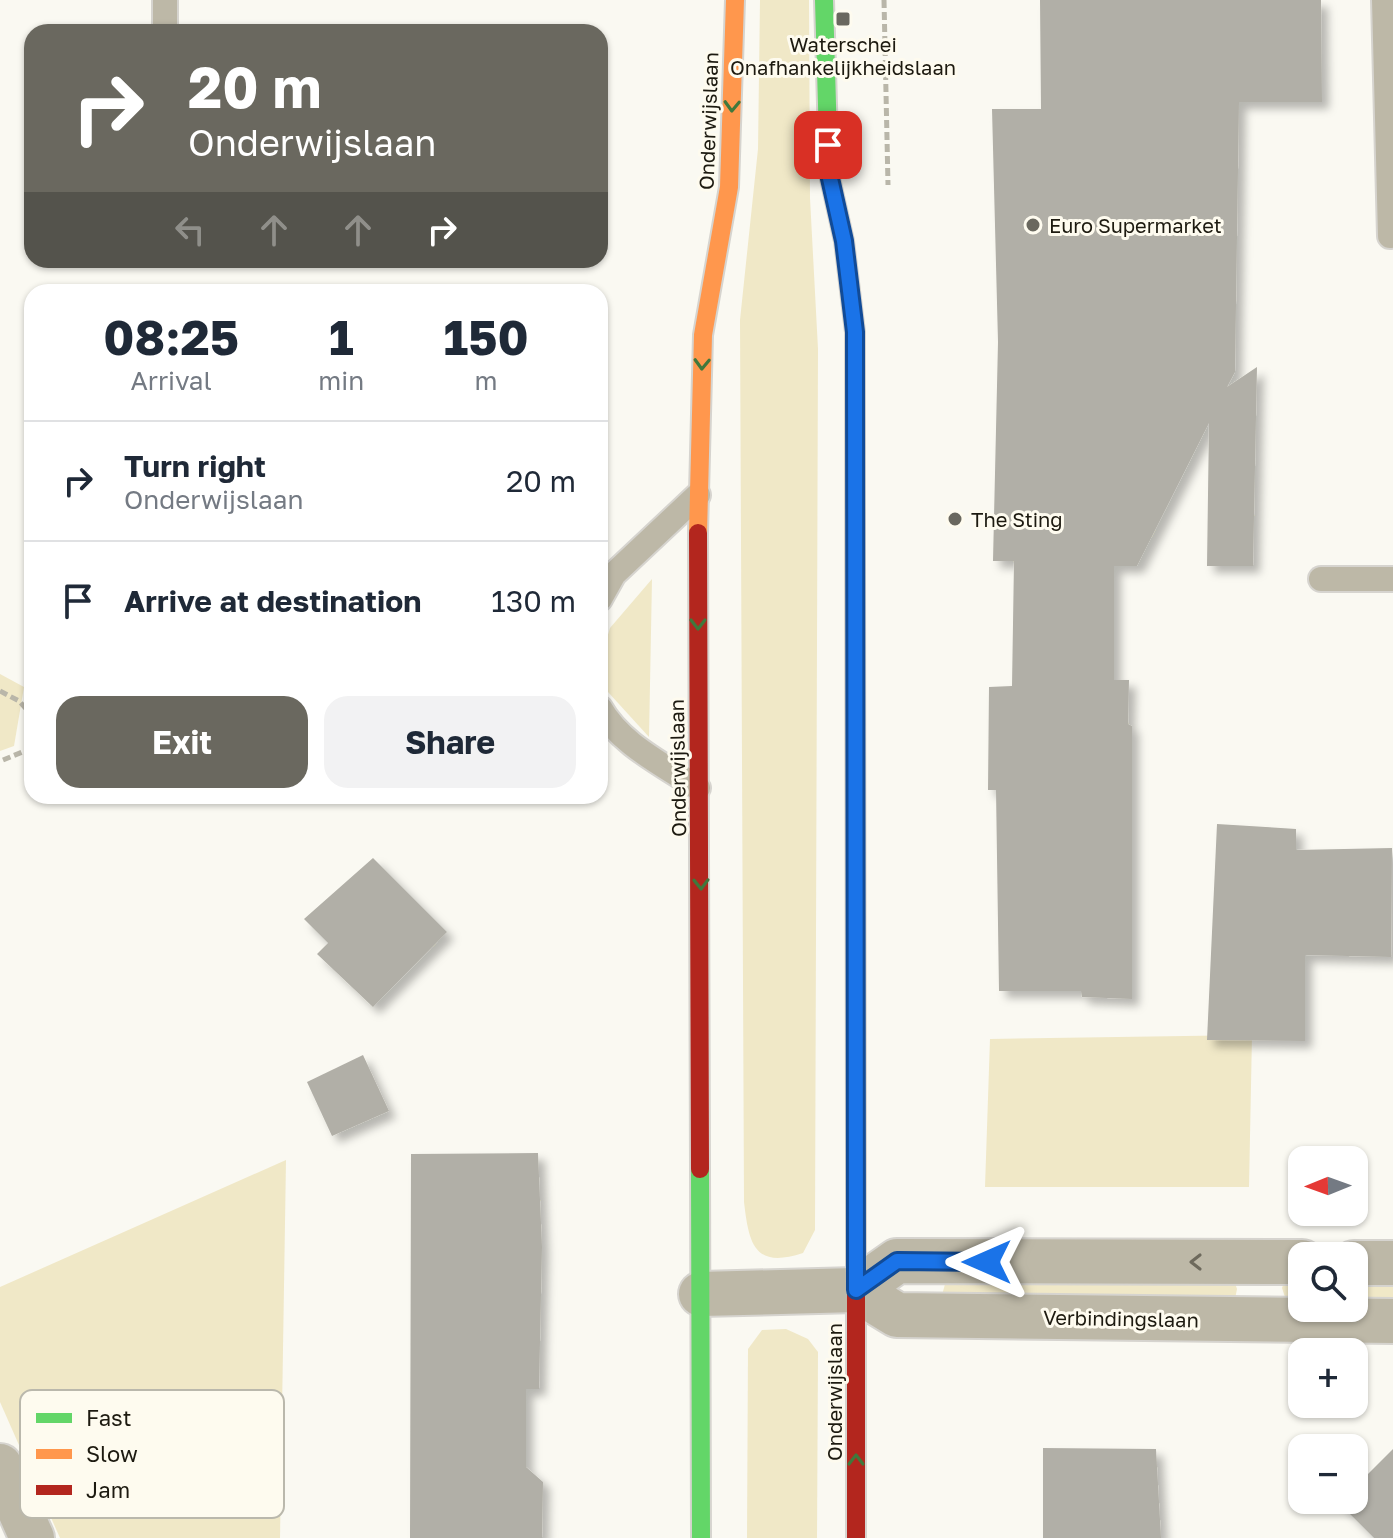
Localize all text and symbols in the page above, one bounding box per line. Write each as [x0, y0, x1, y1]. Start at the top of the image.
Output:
marker: Waterschei Onafhankelijkheidslaan [834, 10, 852, 28]
place label: Waterschei Onafhankelijkheidslaan [730, 32, 956, 79]
street label: Onderwijslaan [694, 52, 722, 190]
text: 20 m [188, 53, 322, 120]
icon: right [56, 56, 160, 160]
one-way arrow [723, 100, 740, 113]
pin [794, 111, 862, 179]
text: Onderwijslaan [188, 121, 436, 164]
icon: arrive [806, 123, 850, 167]
icon: left [168, 208, 212, 252]
icon: ahead [252, 208, 296, 252]
icon: ahead [336, 208, 380, 252]
icon: right [420, 208, 464, 252]
place label: Euro Supermarket [1049, 213, 1222, 237]
marker: Euro Supermarket [1024, 216, 1042, 234]
text: 08:25 [103, 308, 239, 366]
text: 1 [329, 308, 354, 366]
text: 150 [444, 308, 529, 366]
one-way arrow [694, 358, 711, 371]
text: Arrival [130, 365, 212, 396]
text: min [318, 365, 364, 396]
text: m [475, 365, 498, 396]
text: Turn right [124, 448, 266, 484]
icon: right [56, 459, 100, 503]
text: 20 m [506, 463, 576, 499]
text: Onderwijslaan [124, 484, 303, 515]
place label: The Sting [971, 507, 1063, 531]
marker: The Sting [946, 510, 964, 528]
icon: arrive [56, 579, 100, 623]
text: Arrive at destination [124, 583, 421, 619]
text: 130 m [491, 583, 576, 619]
one-way arrow [689, 618, 707, 631]
button: Exit [56, 696, 308, 788]
button: Share [324, 696, 576, 788]
street label: Onderwijslaan [664, 699, 690, 837]
one-way arrow [692, 878, 710, 891]
north arrow [1288, 1146, 1368, 1226]
map controls [1288, 1146, 1368, 1514]
position arrow [945, 1220, 1029, 1304]
button: search [1288, 1242, 1368, 1322]
one-way arrow [1189, 1253, 1202, 1271]
street label: Verbindingslaan [1043, 1305, 1199, 1331]
street label: Onderwijslaan [822, 1323, 846, 1461]
button: + [1288, 1338, 1368, 1418]
legend [20, 1390, 284, 1518]
text: Fast [86, 1404, 132, 1431]
button: − [1288, 1434, 1368, 1514]
text: Slow [86, 1440, 138, 1467]
one-way arrow [847, 1453, 865, 1466]
text: Jam [86, 1476, 130, 1503]

